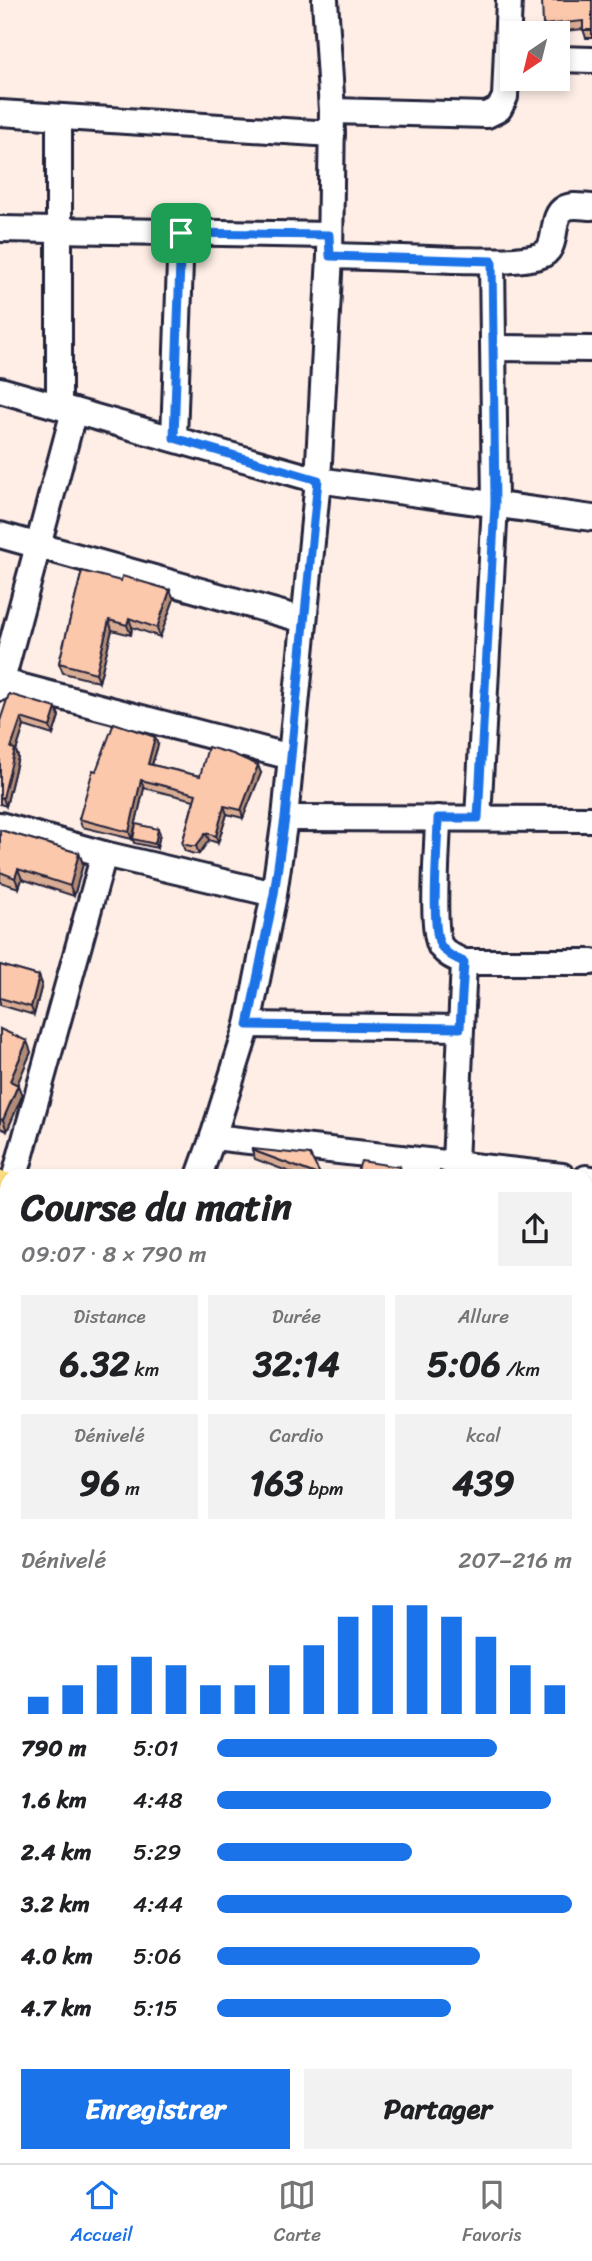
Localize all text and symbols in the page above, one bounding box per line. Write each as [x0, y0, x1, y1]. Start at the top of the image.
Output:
north arrow [500, 21, 570, 91]
map controls [500, 21, 570, 91]
pin [151, 203, 211, 263]
icon: arrive [162, 214, 200, 252]
text: Course du matin [21, 1174, 292, 1241]
button: share [498, 1192, 572, 1266]
text: 09:07 · 8 × 790 m [21, 1234, 206, 1275]
text: Distance [73, 1300, 146, 1333]
text: Durée [272, 1300, 321, 1333]
text: Allure [458, 1300, 509, 1333]
text: 6.32 [60, 1333, 130, 1395]
text: 32:14 [253, 1333, 340, 1395]
text: 5:06 [427, 1333, 501, 1395]
text: km [130, 1353, 159, 1386]
text: /km [501, 1353, 540, 1386]
text: Dénivelé [74, 1419, 145, 1452]
text: Cardio [270, 1419, 323, 1452]
text: kcal [466, 1419, 501, 1452]
text: 96 [79, 1452, 120, 1514]
text: 163 [249, 1452, 304, 1514]
text: 439 [452, 1452, 515, 1514]
text: m [120, 1472, 140, 1505]
text: bpm [304, 1472, 344, 1505]
text: Dénivelé [21, 1540, 106, 1581]
text: 207–216 m [458, 1540, 572, 1581]
text: 790 m [21, 1728, 86, 1769]
text: 5:01 [133, 1728, 178, 1769]
text: 1.6 km [21, 1780, 87, 1821]
text: 4:48 [133, 1780, 183, 1821]
text: 2.4 km [21, 1832, 91, 1873]
text: 5:29 [133, 1832, 181, 1873]
text: 3.2 km [21, 1884, 90, 1925]
text: 4:44 [133, 1884, 183, 1925]
text: 4.0 km [21, 1936, 93, 1977]
text: 5:06 [133, 1936, 182, 1977]
text: 4.7 km [21, 1988, 91, 2029]
text: 5:15 [133, 1988, 178, 2029]
button: Enregistrer [21, 2069, 290, 2149]
button: Partager [304, 2069, 572, 2149]
tab: Accueil [71, 2176, 133, 2251]
tab: Carte [274, 2176, 321, 2251]
tab: Favoris [462, 2176, 521, 2251]

